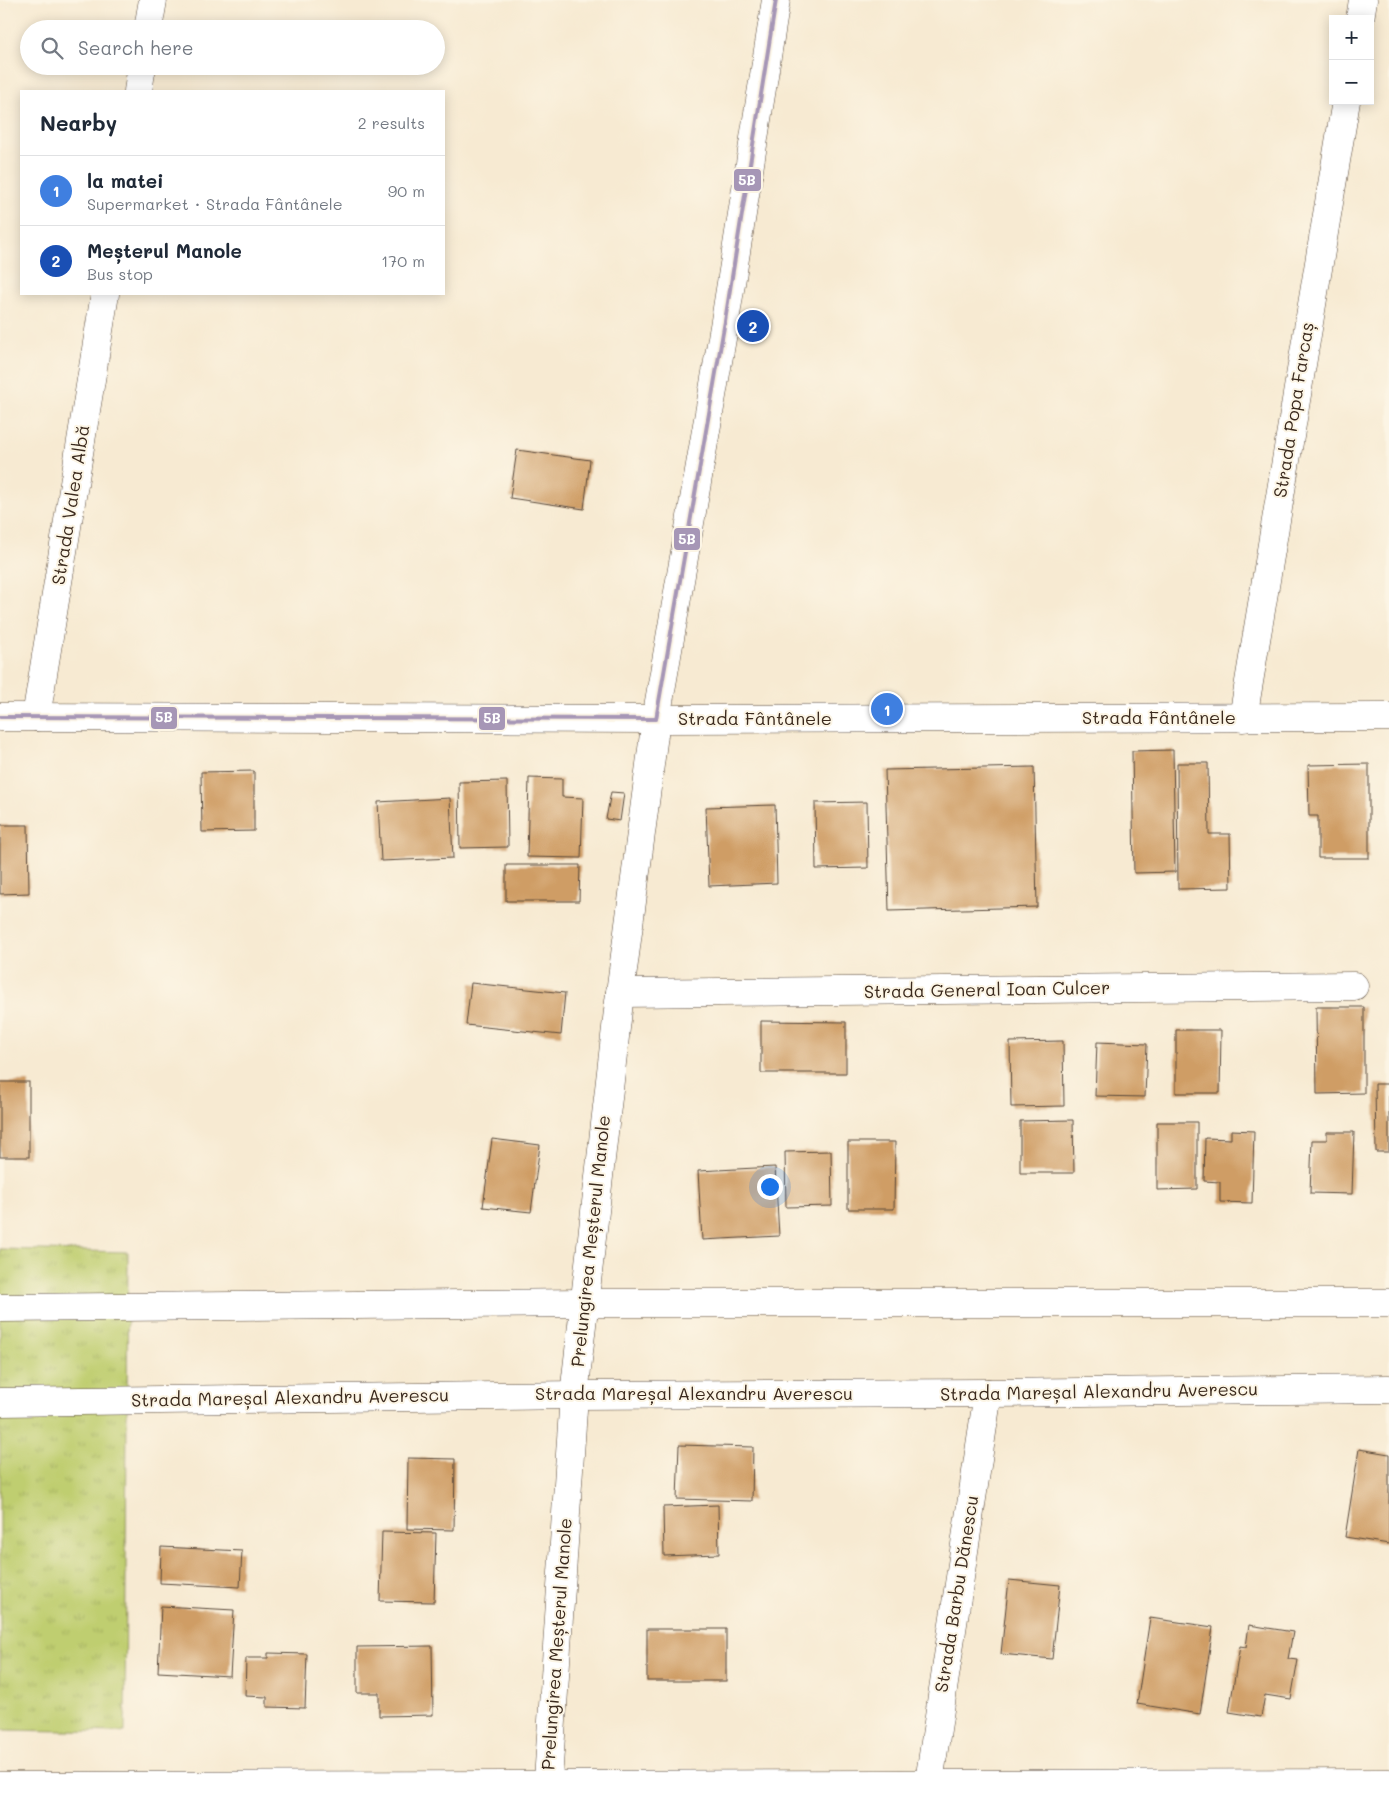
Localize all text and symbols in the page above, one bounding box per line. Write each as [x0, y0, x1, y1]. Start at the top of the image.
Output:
map controls [1329, 15, 1374, 105]
button: + [1329, 15, 1374, 60]
search box [20, 20, 445, 75]
icon: search [38, 34, 66, 62]
text: Search here [78, 35, 194, 60]
button: − [1329, 60, 1374, 105]
text: Nearby [40, 109, 117, 136]
text: 2 results [358, 112, 425, 133]
text: la matei [87, 168, 164, 193]
line badge: 5B [733, 168, 762, 192]
text: 5B [738, 170, 756, 189]
text: 1 [52, 180, 60, 201]
text: 90 m [388, 180, 425, 201]
text: Supermarket · Strada Fântânele [87, 193, 343, 214]
text: Meșterul Manole [87, 238, 242, 263]
text: 2 [52, 250, 60, 271]
text: 170 m [381, 250, 425, 271]
text: Bus stop [87, 263, 153, 284]
pin: 2 [737, 307, 769, 345]
street label: Strada Popa Farcaș [1267, 320, 1319, 499]
street label: Strada Valea Albă [46, 423, 95, 587]
line badge: 5B [673, 527, 701, 551]
text: 5B [678, 529, 696, 548]
pin: 1 [871, 690, 903, 728]
street label: Strada Fântânele [1082, 705, 1236, 729]
line badge: 5B [150, 706, 178, 730]
line badge: 5B [478, 706, 506, 731]
street label: Strada Fântânele [678, 706, 832, 730]
text: 5B [155, 707, 173, 726]
text: 5B [483, 708, 501, 727]
street label: Strada General Ioan Culcer [864, 975, 1110, 1003]
street label: Prelungirea Meșterul Manole [565, 1114, 615, 1368]
your location [757, 1174, 783, 1200]
street label: Strada Mareșal Alexandru Averescu [940, 1376, 1258, 1406]
street label: Strada Mareșal Alexandru Averescu [535, 1381, 853, 1405]
street label: Strada Mareșal Alexandru Averescu [131, 1382, 449, 1412]
street label: Strada Barbu Dănescu [929, 1494, 983, 1694]
street label: Prelungirea Meșterul Manole [535, 1517, 577, 1771]

